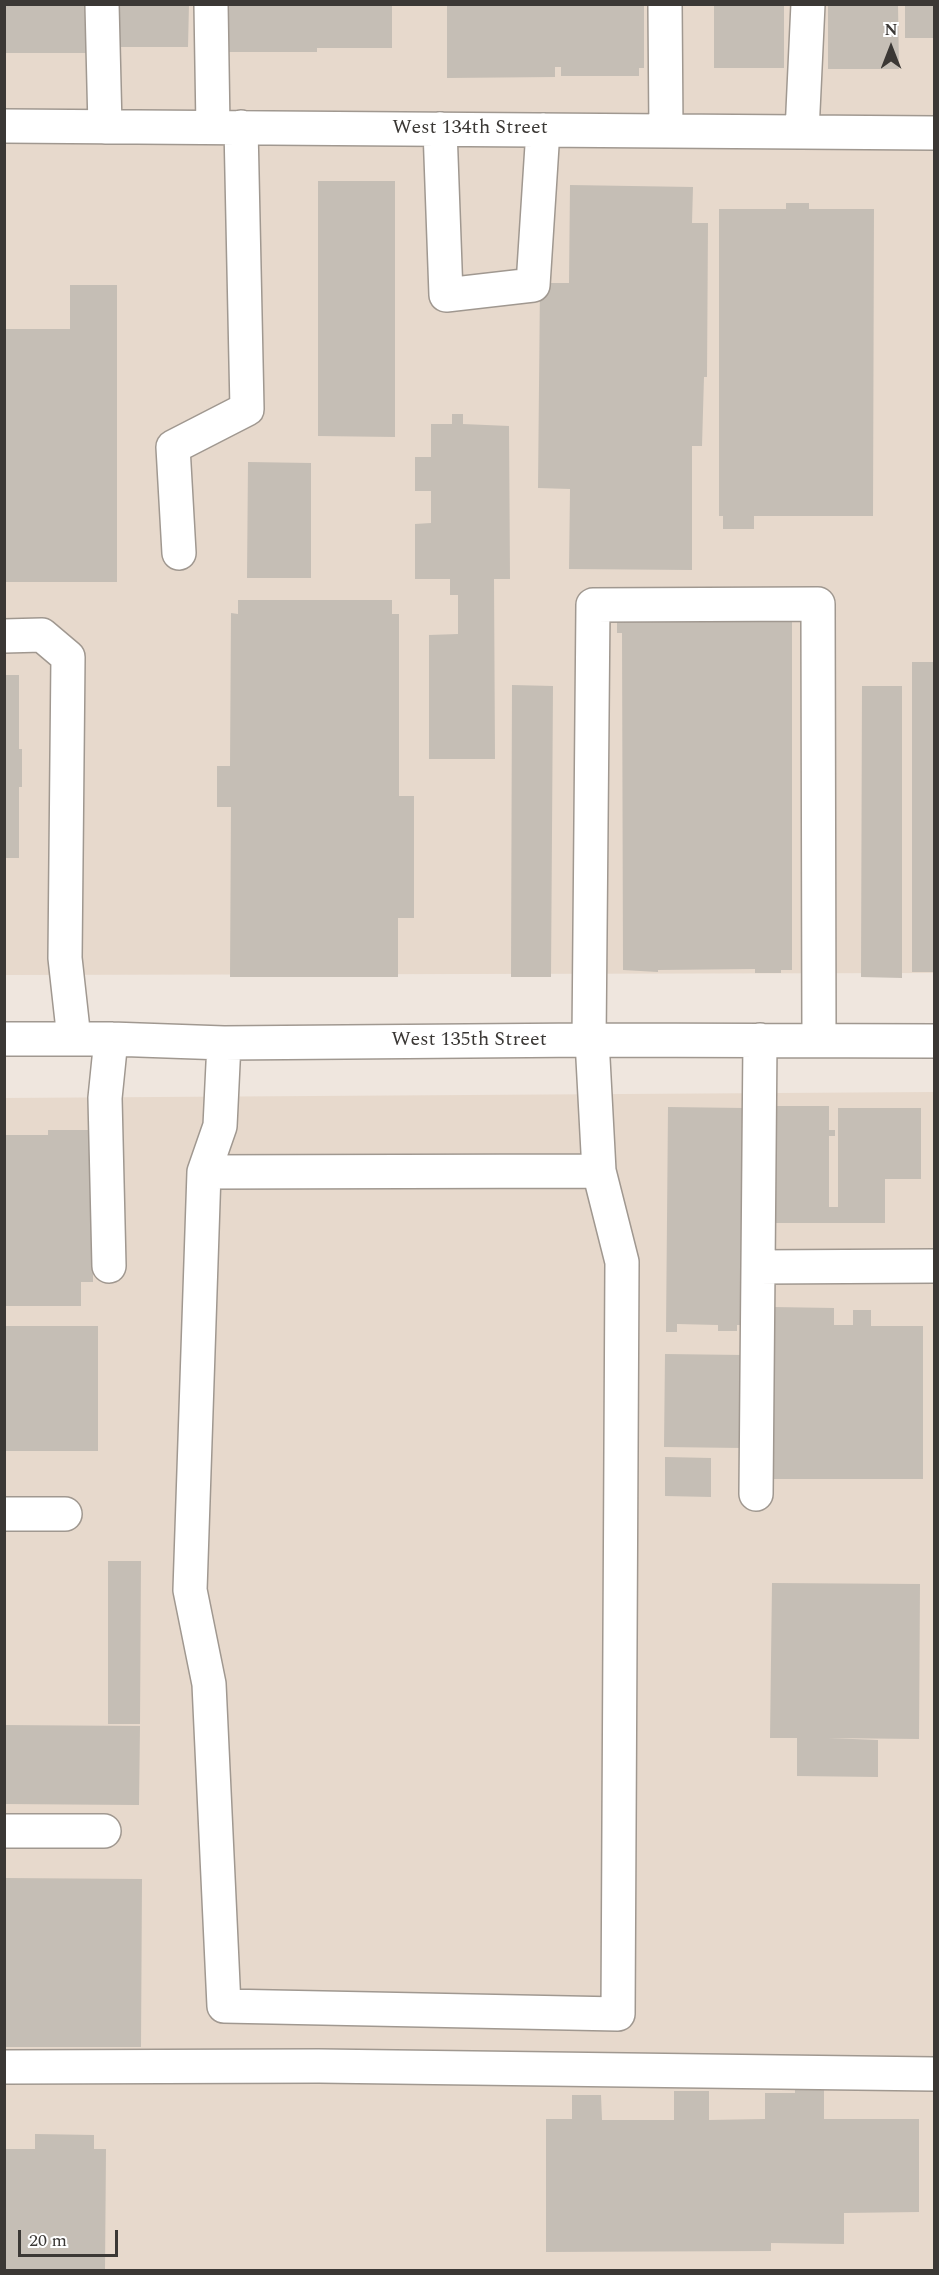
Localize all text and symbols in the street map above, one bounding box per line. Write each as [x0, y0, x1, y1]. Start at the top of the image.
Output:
north arrow [861, 18, 921, 78]
text: N [884, 18, 898, 42]
street label: West 134th Street [392, 117, 548, 141]
street label: West 135th Street [391, 1029, 547, 1053]
scale bar [21, 2218, 122, 2256]
text: 20 m [29, 2227, 67, 2254]

